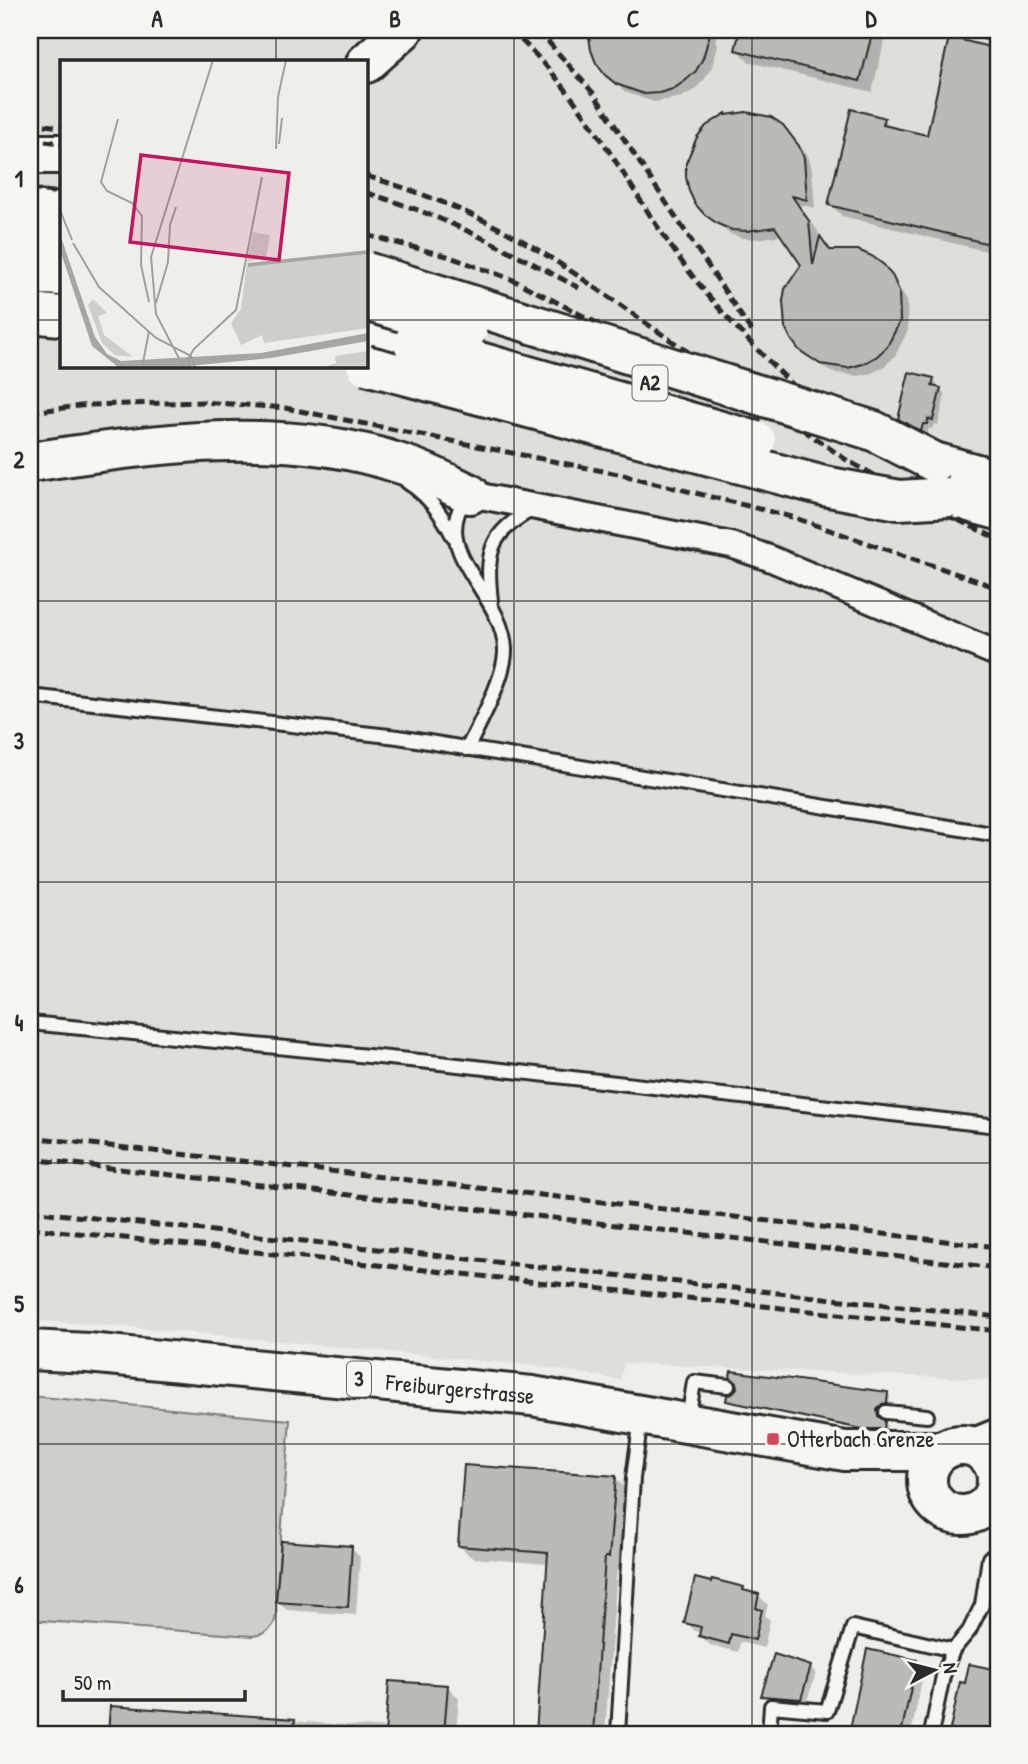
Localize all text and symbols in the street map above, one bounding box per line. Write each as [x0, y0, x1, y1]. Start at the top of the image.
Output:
text: A [151, 3, 163, 34]
text: B [389, 3, 401, 34]
text: C [627, 3, 639, 34]
text: D [866, 3, 878, 34]
inset map [60, 60, 368, 368]
text: 1 [15, 163, 23, 194]
road number: A2 [632, 366, 668, 400]
text: 2 [14, 444, 25, 475]
text: 3 [14, 725, 24, 756]
text: 4 [15, 1007, 24, 1038]
text: 5 [14, 1288, 24, 1319]
road number: 3 [347, 1362, 371, 1396]
street label: Freiburgerstrasse [384, 1366, 536, 1411]
place label: Otterbach Grenze [787, 1423, 934, 1454]
marker: Otterbach Grenze [765, 1431, 781, 1447]
text: 6 [14, 1569, 24, 1600]
north arrow [898, 1634, 968, 1704]
scale bar [63, 1659, 245, 1703]
text: N [937, 1661, 964, 1675]
text: 50 m [74, 1668, 111, 1697]

